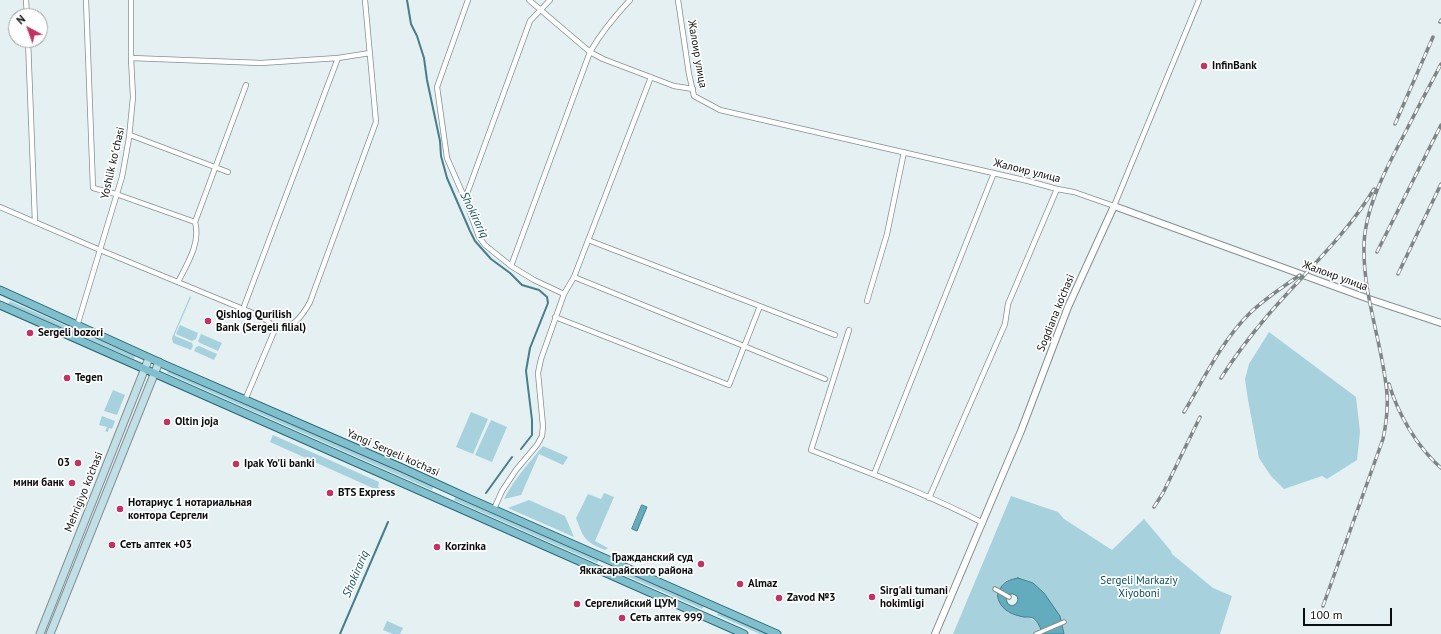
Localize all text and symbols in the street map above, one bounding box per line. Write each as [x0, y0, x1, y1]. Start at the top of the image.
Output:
north arrow [8, 8, 48, 48]
text: N [13, 12, 28, 27]
street label: Жалоир улица [685, 19, 709, 89]
place label: InfinBank [1212, 59, 1257, 73]
marker: InfinBank [1199, 61, 1209, 71]
street label: Yoshlik koʻchasi [98, 126, 128, 200]
street label: Жалоир улица [992, 156, 1062, 186]
water label: Shokirariq [457, 190, 491, 240]
street label: Жалоир улица [1300, 258, 1370, 294]
street label: Sogdiana ko'chasi [1034, 272, 1078, 354]
place label: Qishlog Qurilish Bank (Sergeli filial) [216, 308, 306, 334]
marker: Qishlog Qurilish Bank (Sergeli filial) [203, 316, 213, 326]
place label: Sergeli bozori [38, 326, 103, 340]
marker: Sergeli bozori [25, 328, 35, 338]
place label: Tegen [75, 371, 103, 385]
marker: Tegen [62, 373, 72, 383]
place label: Oltin joja [175, 415, 218, 429]
marker: Oltin joja [162, 417, 172, 427]
street label: Yangi Sergeli ko'chasi [345, 427, 441, 479]
street label: Mehrigiyo ko'chasi [62, 450, 106, 534]
place label: 03 [58, 456, 70, 470]
place label: Ipak Yo'li banki [244, 457, 315, 471]
marker: 03 [73, 458, 83, 468]
marker: Ipak Yo'li banki [231, 459, 241, 469]
place label: мини банк [13, 476, 64, 490]
marker: мини банк [67, 478, 77, 488]
place label: BTS Express [338, 486, 395, 500]
marker: BTS Express [325, 488, 335, 498]
place label: Нотариус 1 нотариальная контора Сергели [128, 496, 252, 522]
marker: Нотариус 1 нотариальная контора Сергели [115, 504, 125, 514]
place label: Сеть аптек +03 [120, 538, 192, 552]
marker: Сеть аптек +03 [107, 540, 117, 550]
place label: Korzinka [445, 540, 486, 554]
marker: Korzinka [432, 542, 442, 552]
water label: Shokirariq [340, 548, 372, 600]
place label: Гражданский суд Яккасарайского района [579, 551, 693, 577]
marker: Гражданский суд Яккасарайского района [696, 559, 706, 569]
park label: Sergeli Markaziy Xiyoboni [1100, 574, 1178, 600]
place label: Almaz [748, 577, 777, 591]
marker: Almaz [735, 579, 745, 589]
place label: Sirg'ali tumani hokimligi [880, 584, 948, 610]
place label: Zavod №3 [787, 591, 836, 605]
marker: Sirg'ali tumani hokimligi [867, 592, 877, 602]
marker: Zavod №3 [774, 593, 784, 603]
place label: Сергелийский ЦУМ [585, 597, 676, 611]
marker: Сергелийский ЦУМ [572, 599, 582, 609]
scale bar [1305, 600, 1394, 626]
text: 100 m [1310, 607, 1343, 622]
place label: Сеть аптек 999 [630, 611, 702, 625]
marker: Сеть аптек 999 [617, 613, 627, 623]

